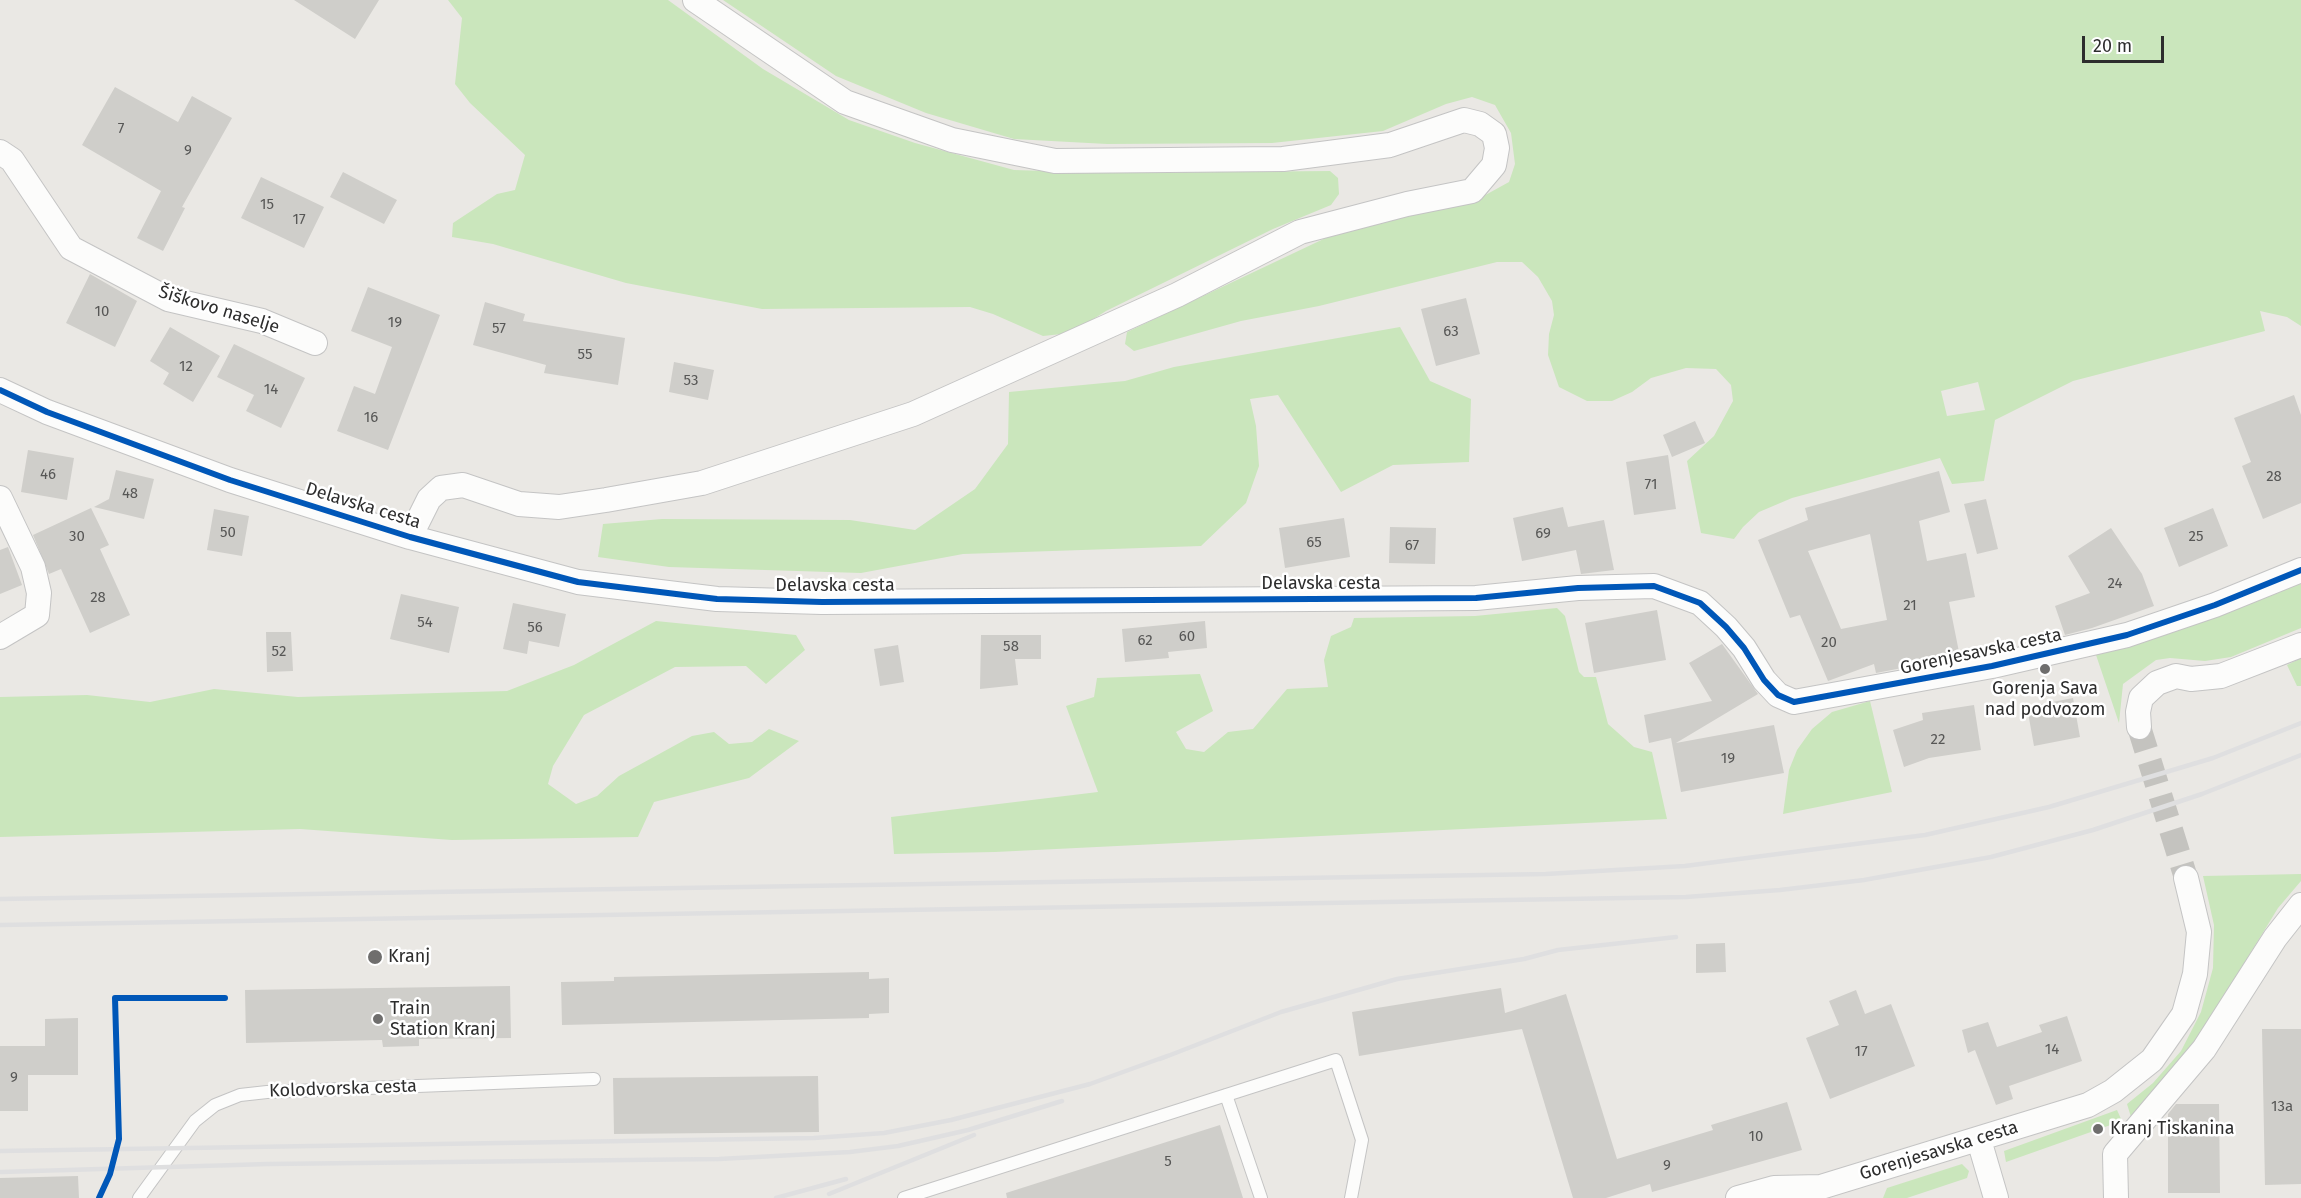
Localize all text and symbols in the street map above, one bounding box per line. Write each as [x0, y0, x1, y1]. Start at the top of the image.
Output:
scale bar [2085, 24, 2168, 62]
text: 20 m [2093, 35, 2132, 57]
house number: 7 [118, 120, 124, 138]
house number: 9 [184, 142, 192, 160]
house number: 15 [260, 196, 274, 214]
house number: 17 [292, 211, 306, 229]
street label: Šiškovo naselje [156, 281, 282, 339]
house number: 10 [95, 303, 109, 321]
house number: 19 [388, 314, 402, 332]
house number: 57 [492, 320, 506, 338]
house number: 63 [1443, 323, 1459, 341]
house number: 55 [578, 346, 592, 364]
house number: 12 [179, 358, 193, 376]
house number: 53 [684, 372, 698, 390]
house number: 14 [264, 381, 278, 399]
house number: 16 [364, 409, 378, 427]
house number: 46 [40, 466, 56, 484]
house number: 28 [2266, 468, 2282, 486]
house number: 71 [1645, 476, 1657, 494]
street label: Delavska cesta [303, 478, 423, 534]
house number: 48 [122, 485, 138, 503]
house number: 50 [220, 524, 236, 542]
house number: 69 [1535, 525, 1551, 543]
house number: 30 [69, 528, 85, 546]
house number: 25 [2189, 528, 2203, 546]
house number: 65 [1306, 534, 1322, 552]
house number: 67 [1405, 537, 1419, 555]
street label: Delavska cesta [1261, 573, 1381, 595]
street label: Delavska cesta [775, 575, 895, 597]
house number: 24 [2108, 575, 2122, 593]
house number: 28 [90, 589, 106, 607]
house number: 21 [1903, 597, 1917, 615]
house number: 54 [417, 614, 433, 632]
house number: 56 [527, 619, 543, 637]
street label: Gorenjesavska cesta [1898, 624, 2064, 680]
house number: 60 [1179, 628, 1195, 646]
house number: 62 [1137, 632, 1153, 650]
house number: 20 [1821, 634, 1837, 652]
house number: 58 [1003, 638, 1019, 656]
house number: 52 [272, 643, 286, 661]
marker: Gorenja Sava nad podvozom [2038, 662, 2052, 676]
place label: Gorenja Sava nad podvozom [1985, 678, 2105, 720]
house number: 22 [1931, 731, 1945, 749]
house number: 19 [1721, 750, 1735, 768]
place label: Kranj [388, 946, 430, 968]
marker: Kranj [366, 948, 384, 966]
place label: Train Station Kranj [390, 998, 496, 1040]
marker: Train Station Kranj [371, 1012, 385, 1026]
house number: 14 [2045, 1041, 2059, 1059]
house number: 17 [1854, 1043, 1868, 1061]
house number: 9 [10, 1069, 18, 1087]
street label: Kolodvorska cesta [269, 1076, 417, 1102]
house number: 13a [2271, 1098, 2293, 1116]
street label: Gorenjesavska cesta [1857, 1117, 2021, 1185]
place label: Kranj Tiskanina [2110, 1118, 2235, 1140]
marker: Kranj Tiskanina [2091, 1122, 2105, 1136]
house number: 10 [1749, 1128, 1763, 1146]
house number: 5 [1164, 1153, 1172, 1171]
house number: 9 [1663, 1157, 1671, 1175]

